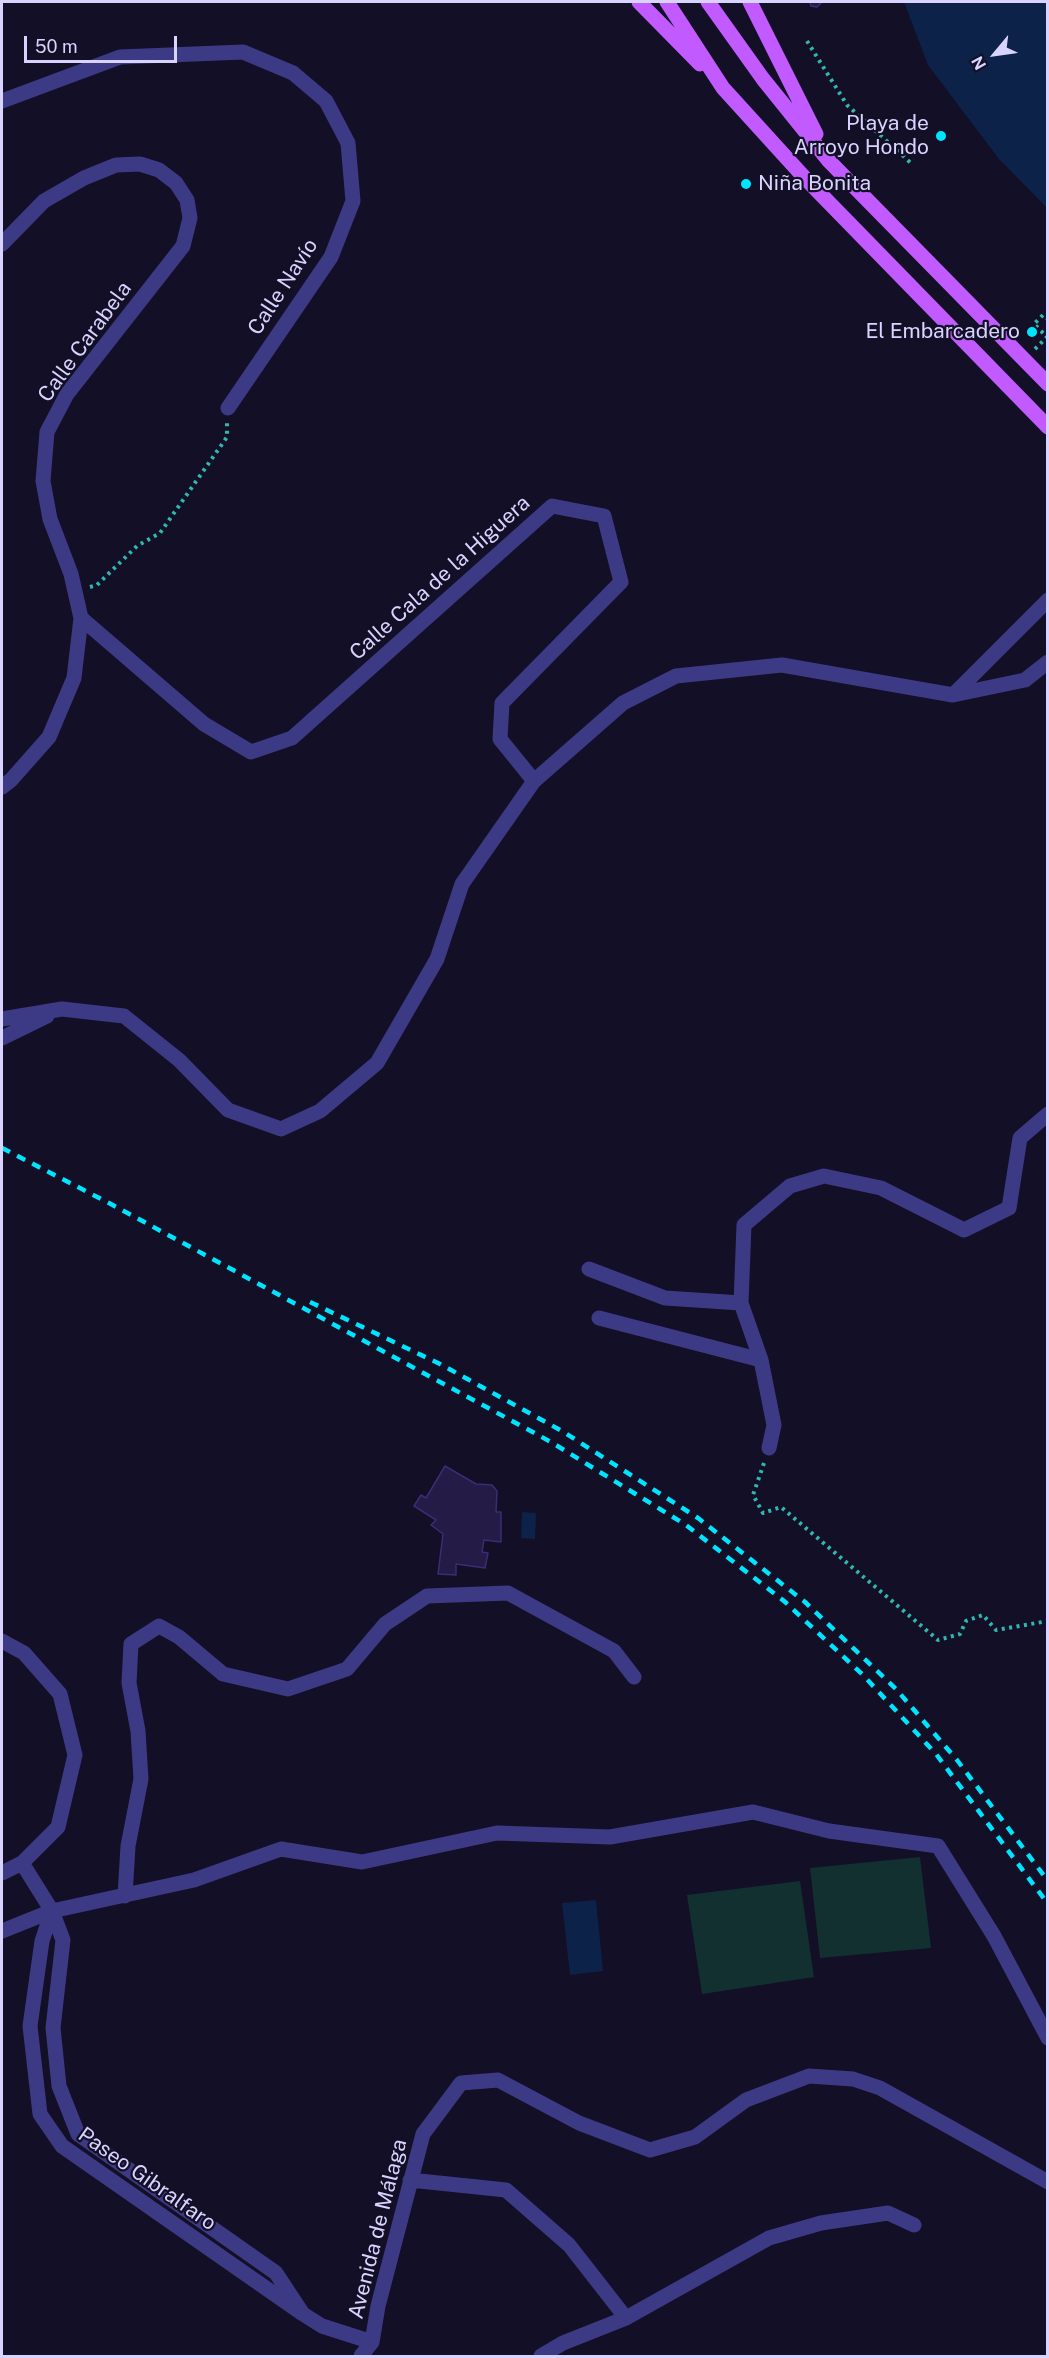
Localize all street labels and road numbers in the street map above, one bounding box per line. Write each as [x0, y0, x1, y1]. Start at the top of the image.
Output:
street label: Calle Navío [243, 234, 323, 340]
street label: Calle Carabela [33, 277, 137, 407]
street label: Calle Cala de la Higuera [345, 490, 535, 666]
street label: Paseo Gibralfaro [73, 2122, 221, 2236]
street label: Avenida de Málaga [343, 2136, 413, 2322]

